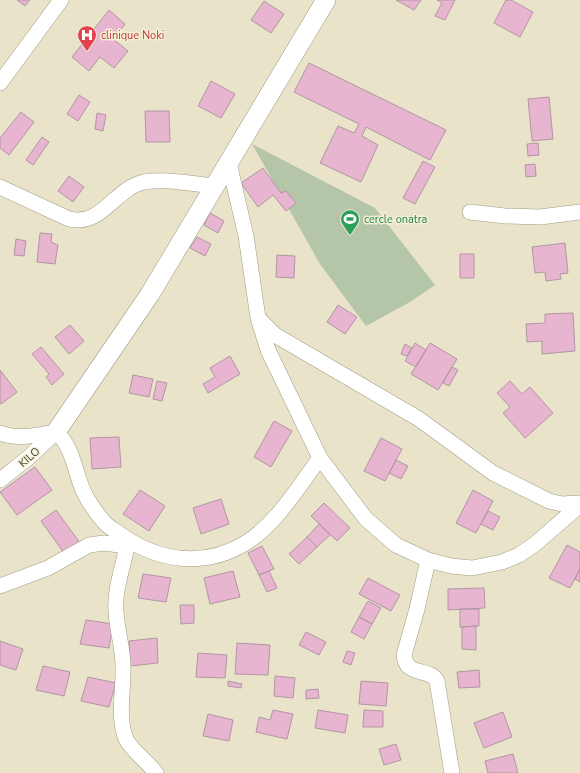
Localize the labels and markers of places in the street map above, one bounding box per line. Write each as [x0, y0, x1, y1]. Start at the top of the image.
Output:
hospital icon: clinique Noki [76, 24, 98, 52]
place label: clinique Noki [101, 28, 164, 43]
sports icon: cercle onatra [339, 208, 361, 236]
place label: cercle onatra [364, 212, 428, 227]

